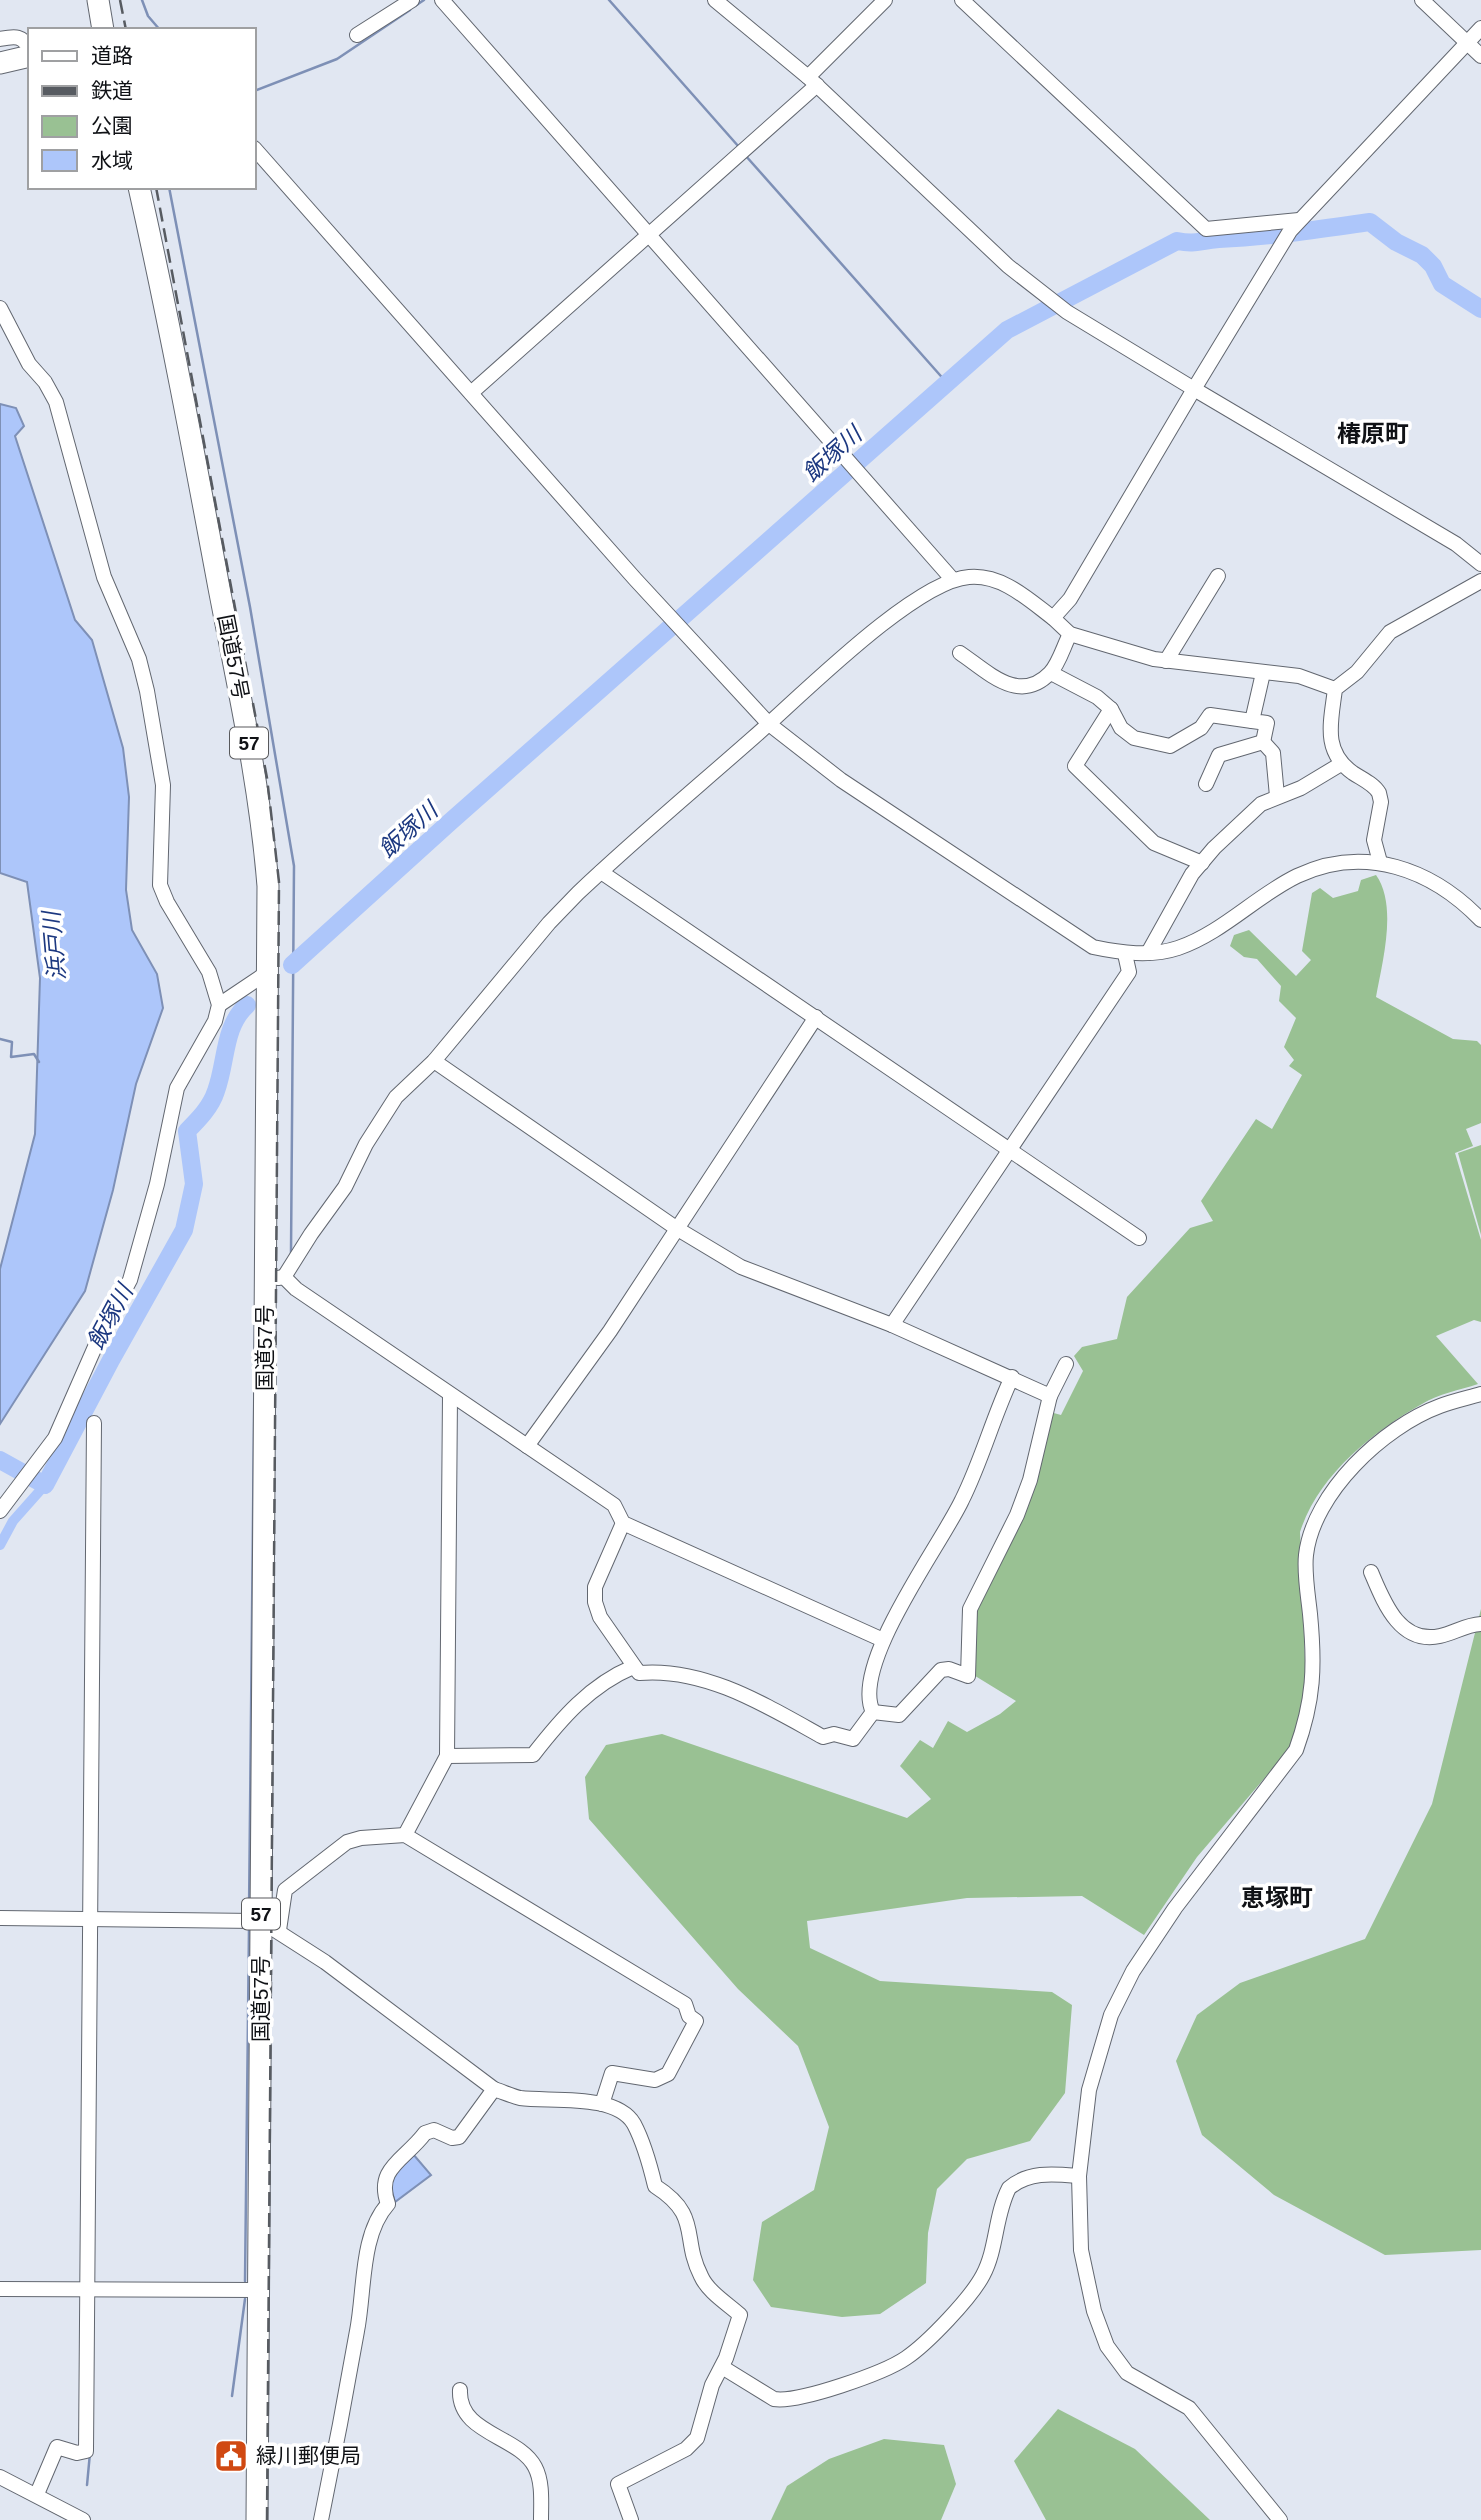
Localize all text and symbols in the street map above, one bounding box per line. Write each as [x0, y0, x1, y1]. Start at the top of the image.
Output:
legend [28, 28, 256, 189]
text: 道路 [91, 44, 133, 67]
text: 鉄道 [91, 79, 133, 102]
text: 公園 [91, 114, 133, 137]
text: 水域 [91, 149, 133, 172]
water label: 飯塚川 [798, 419, 869, 487]
district label: 椿原町 [1337, 420, 1409, 447]
street label: 国道57号 [214, 612, 253, 701]
road number: 57 [230, 728, 268, 758]
water label: 飯塚川 [374, 795, 445, 863]
water label: 浜戸川 [38, 908, 70, 982]
water label: 飯塚川 [82, 1278, 139, 1354]
street label: 国道57号 [253, 1305, 276, 1391]
district label: 恵塚町 [1241, 1884, 1313, 1911]
road number: 57 [242, 1898, 280, 1930]
street label: 国道57号 [249, 1956, 272, 2042]
public building icon: 緑川郵便局 [212, 2437, 250, 2475]
place label: 緑川郵便局 [256, 2444, 361, 2467]

